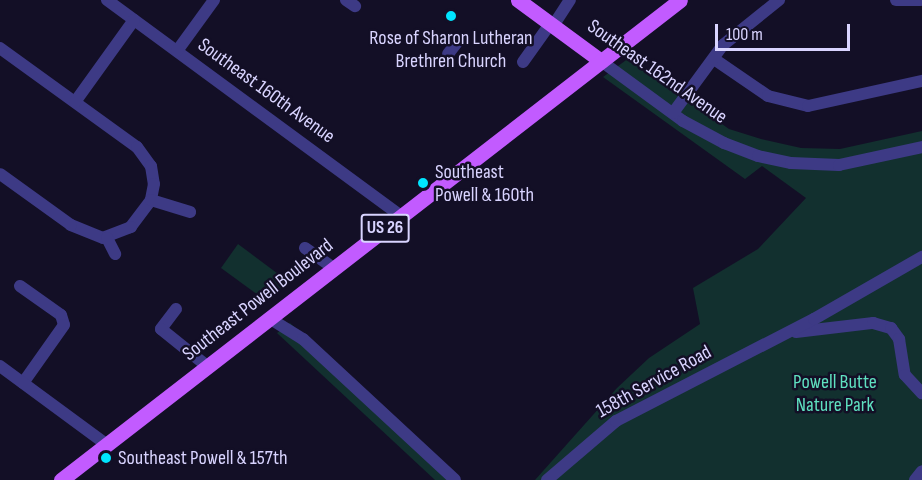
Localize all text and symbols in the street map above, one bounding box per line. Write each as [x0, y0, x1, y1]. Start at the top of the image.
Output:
marker: Rose of Sharon Lutheran Brethren Church [444, 9, 458, 23]
scale bar [718, 12, 853, 50]
street label: Southeast 162nd Avenue [582, 15, 732, 129]
text: 100 m [726, 24, 763, 45]
place label: Rose of Sharon Lutheran Brethren Church [369, 26, 533, 73]
street label: Southeast 160th Avenue [193, 33, 339, 149]
place label: Southeast Powell & 160th [435, 160, 534, 207]
marker: Southeast Powell & 160th [416, 176, 430, 190]
road number: US 26 [360, 213, 410, 243]
street label: Southeast Powell Boulevard [178, 234, 338, 366]
street label: 158th Service Road [592, 340, 716, 424]
park label: Powell Butte Nature Park [793, 370, 877, 417]
place label: Southeast Powell & 157th [118, 446, 288, 470]
marker: Southeast Powell & 157th [99, 451, 113, 465]

